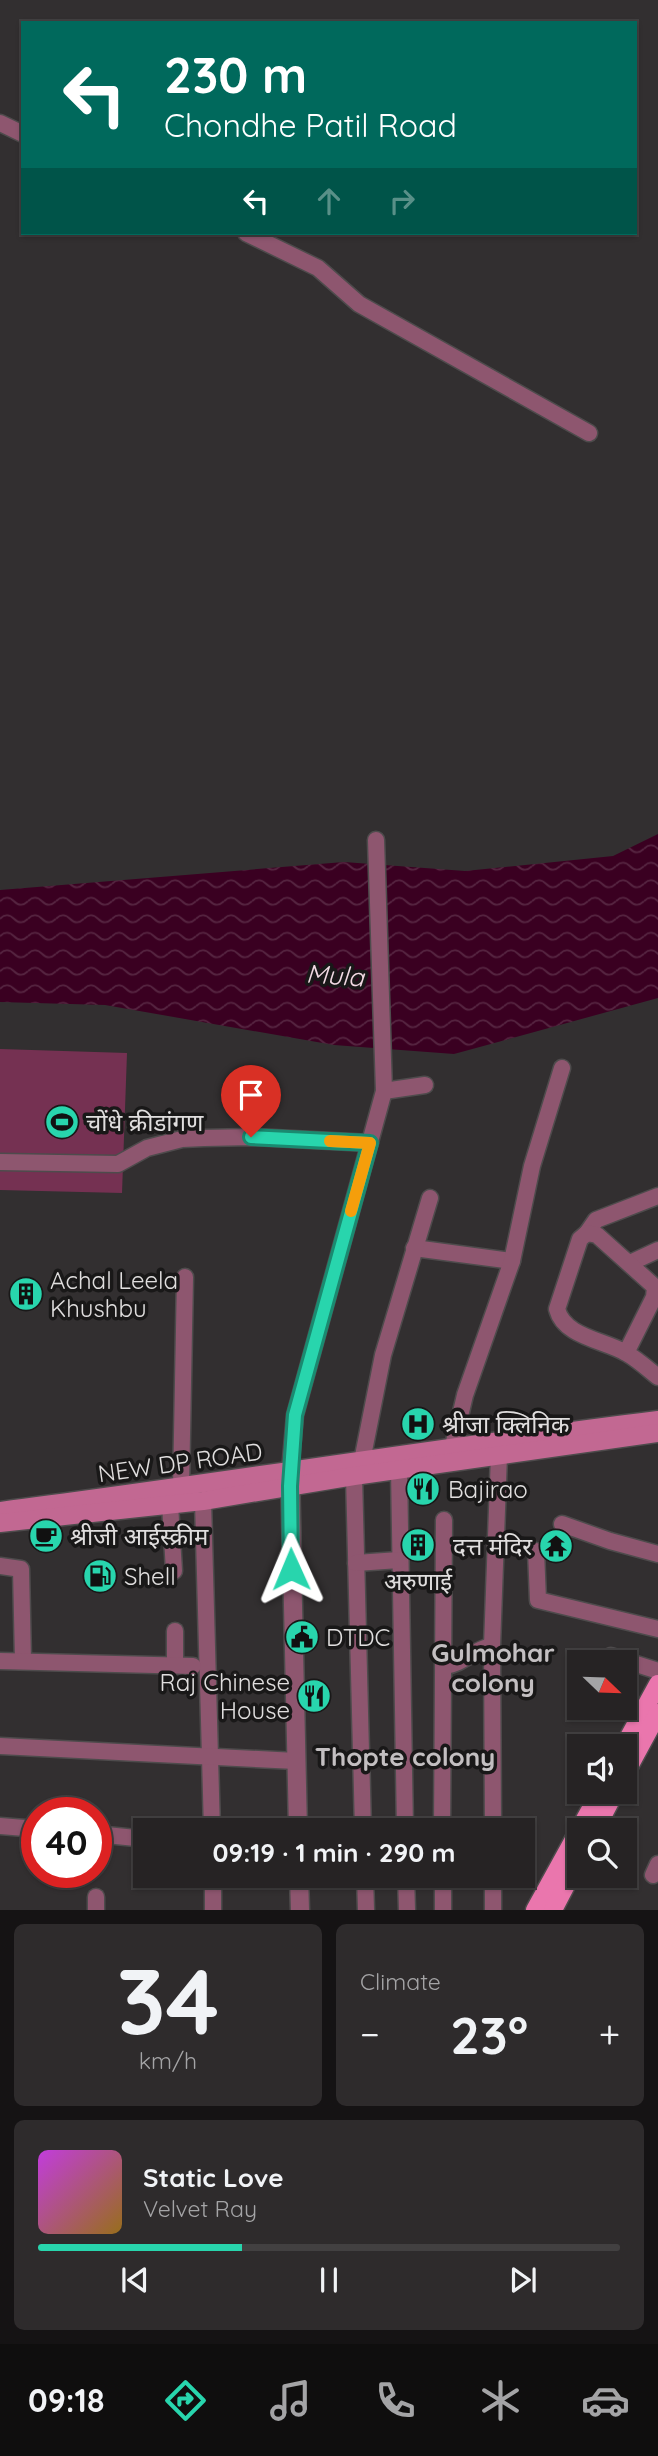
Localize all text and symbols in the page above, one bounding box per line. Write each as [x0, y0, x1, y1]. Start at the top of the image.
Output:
text: 230 m [164, 44, 307, 105]
icon: left [49, 49, 140, 140]
text: Chondhe Patil Road [164, 105, 457, 145]
icon: left [237, 182, 275, 220]
icon: ahead [310, 182, 348, 220]
icon: right [383, 182, 421, 220]
water label: Mula [305, 957, 366, 994]
pin [221, 1065, 281, 1137]
icon: arrive [232, 1076, 270, 1114]
sports icon: चोंधे क्रीडांगण [43, 1103, 81, 1141]
place label: चोंधे क्रीडांगण [86, 1107, 204, 1137]
place label: Achal Leela Khushbu [50, 1265, 178, 1323]
building icon: Achal Leela Khushbu [7, 1275, 45, 1313]
hospital icon: श्रीजा क्लिनिक [399, 1405, 437, 1443]
place label: श्रीजा क्लिनिक [442, 1409, 570, 1439]
street label: NEW DP ROAD [96, 1436, 264, 1488]
restaurant icon: Bajirao [404, 1470, 442, 1508]
place label: Bajirao [448, 1474, 528, 1504]
cafe icon: श्रीजी आईस्क्रीम [27, 1517, 65, 1555]
place label: श्रीजी आईस्क्रीम [70, 1521, 209, 1551]
building icon: अरुणाई [399, 1526, 437, 1564]
temple icon: दत्त मंदिर [537, 1527, 575, 1565]
place label: दत्त मंदिर [453, 1531, 533, 1561]
position arrow [254, 1532, 328, 1606]
fuel station icon: Shell [81, 1557, 119, 1595]
place label: Shell [124, 1561, 176, 1591]
place label: अरुणाई [384, 1566, 453, 1596]
public building icon: DTDC [283, 1618, 321, 1656]
place label: DTDC [326, 1622, 390, 1652]
district label: Gulmohar colony [431, 1636, 555, 1699]
north arrow [567, 1650, 637, 1720]
map controls [567, 1650, 637, 1888]
place label: Raj Chinese House [160, 1667, 290, 1725]
restaurant icon: Raj Chinese House [295, 1677, 333, 1715]
button: sound [567, 1734, 637, 1804]
district label: Thopte colony [315, 1740, 495, 1773]
speed limit sign: 40 [21, 1797, 112, 1888]
button: search [567, 1818, 637, 1888]
text: 09:19 · 1 min · 290 m [212, 1836, 456, 1869]
text: 34 [117, 1943, 219, 2057]
text: Climate [360, 1967, 441, 1996]
text: 23° [450, 2002, 528, 2067]
text: − [360, 2010, 380, 2058]
text: + [599, 2010, 620, 2058]
text: km/h [139, 2046, 197, 2075]
text: Static Love [143, 2161, 284, 2194]
text: Velvet Ray [143, 2194, 257, 2223]
icon: previous [116, 2261, 154, 2299]
icon: pause [310, 2261, 348, 2299]
icon: next [504, 2261, 542, 2299]
icon: directions [161, 2376, 210, 2425]
icon: music [266, 2376, 315, 2425]
icon: phone [371, 2376, 420, 2425]
icon: climate [476, 2376, 525, 2425]
icon: car [581, 2376, 630, 2425]
text: 09:18 [28, 2380, 105, 2420]

